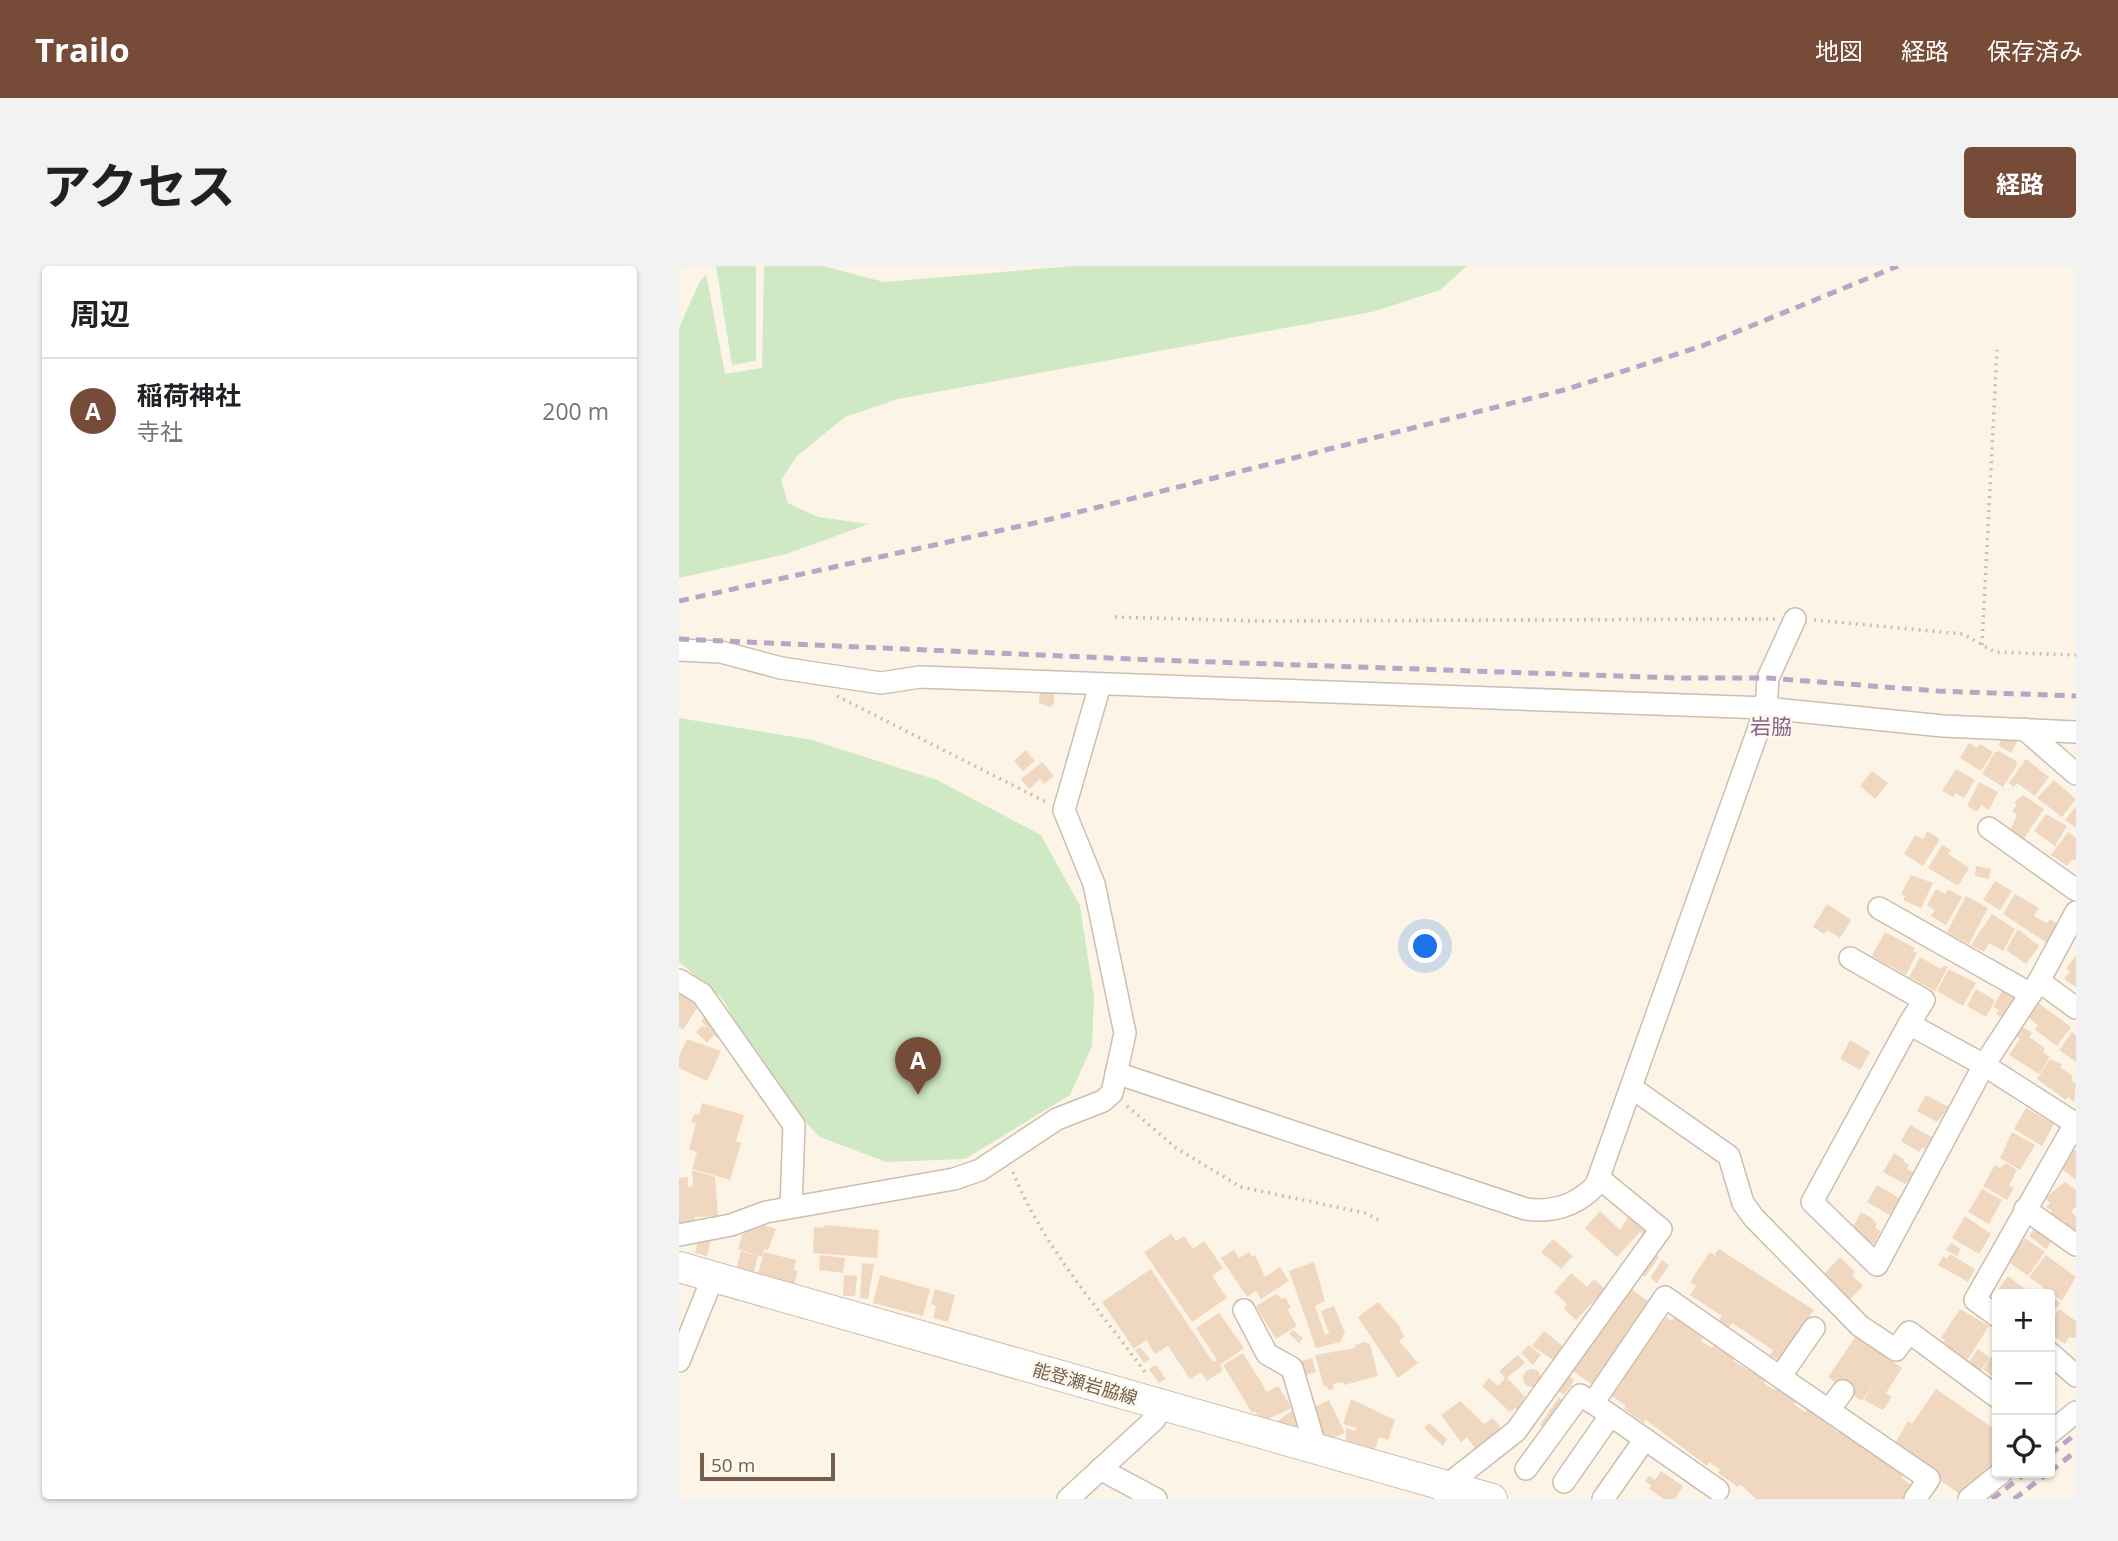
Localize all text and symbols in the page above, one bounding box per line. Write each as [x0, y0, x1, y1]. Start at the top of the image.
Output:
text: Trailo [35, 27, 130, 72]
text: 地図 [1815, 34, 1863, 67]
text: 経路 [1901, 34, 1949, 67]
text: 保存済み [1987, 34, 2083, 67]
button: 経路 [1964, 147, 2076, 218]
text: アクセス [42, 152, 236, 218]
text: 周辺 [70, 293, 130, 334]
text: 稲荷神社 [137, 377, 241, 413]
text: A [85, 395, 101, 427]
text: 200 m [542, 395, 609, 427]
text: 寺社 [137, 415, 183, 447]
district label: 岩脇 [1750, 712, 1792, 740]
your location [1408, 929, 1442, 963]
pin: A [895, 1037, 941, 1095]
map controls [1992, 1289, 2055, 1478]
button: + [1992, 1289, 2055, 1352]
button: − [1992, 1352, 2055, 1415]
street label: 能登瀬岩脇線 [1030, 1357, 1140, 1409]
button: locate [1992, 1415, 2055, 1478]
scale bar [700, 1450, 835, 1482]
text: 50 m [711, 1452, 755, 1478]

